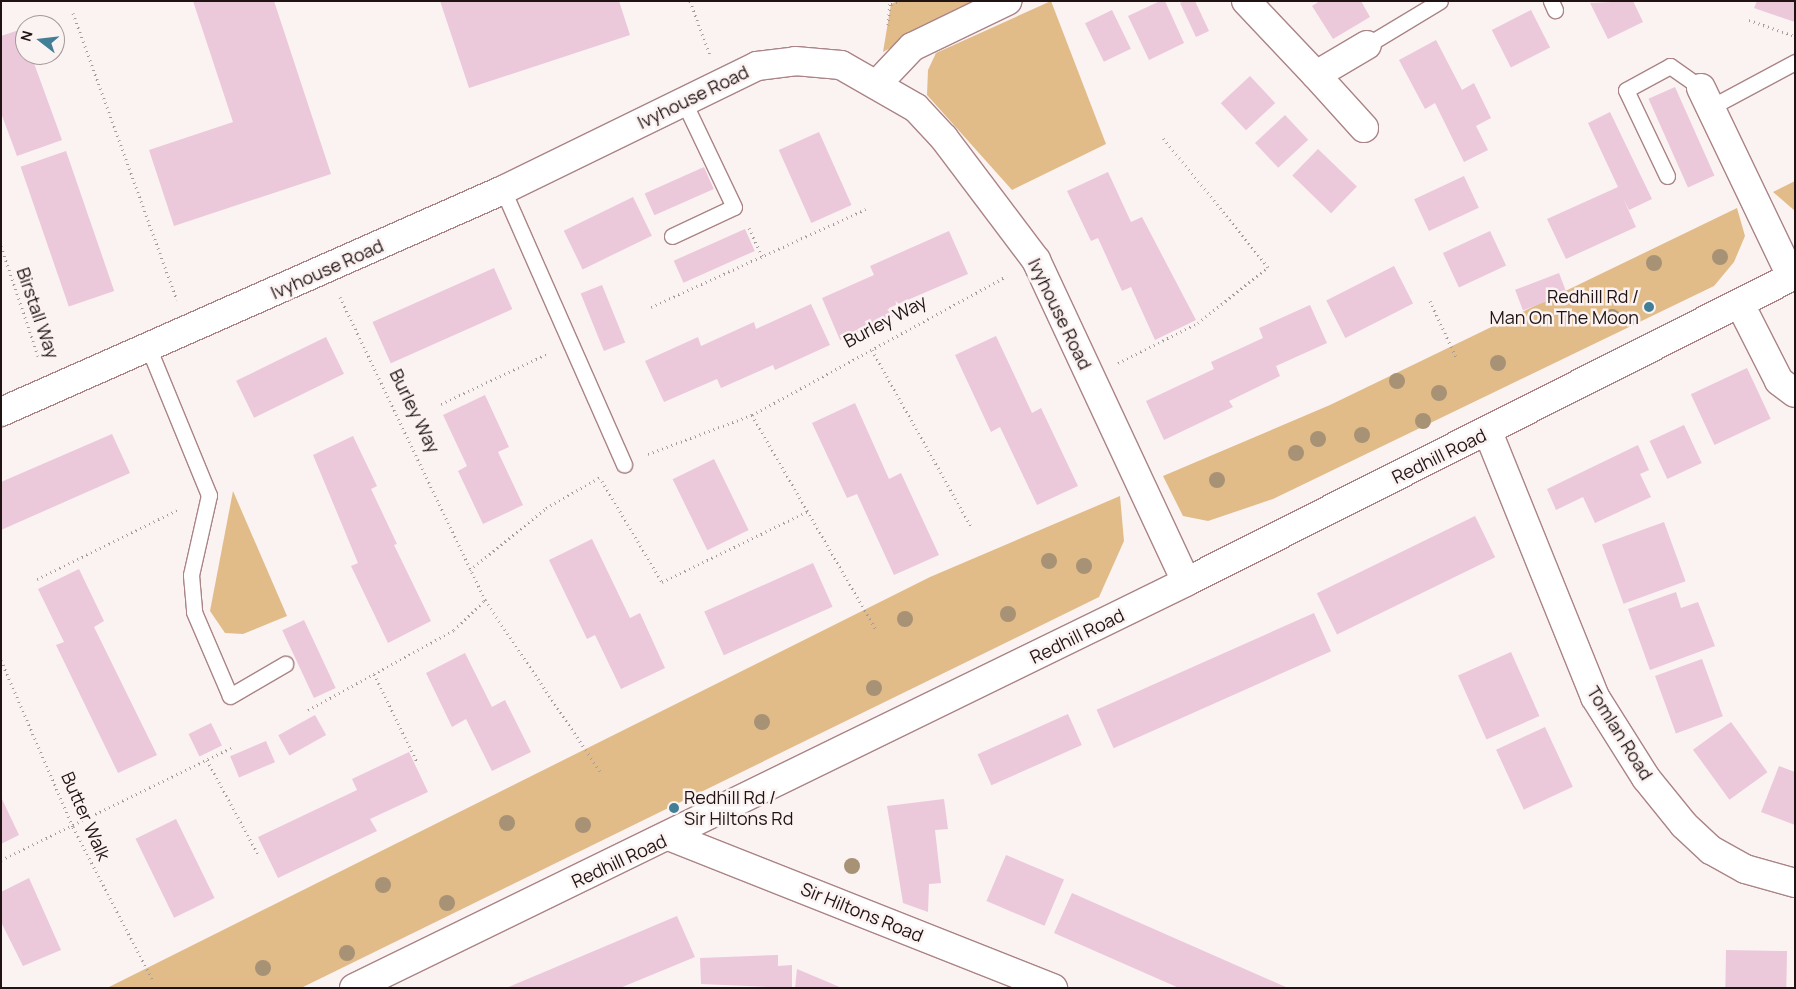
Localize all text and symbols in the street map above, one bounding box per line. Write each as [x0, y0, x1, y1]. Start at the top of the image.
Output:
north arrow [15, 15, 65, 65]
text: N [16, 29, 37, 43]
street label: Ivyhouse Road [634, 61, 752, 133]
street label: Ivyhouse Road [267, 235, 387, 303]
street label: Ivyhouse Road [1024, 255, 1096, 373]
street label: Birstall Way [12, 265, 64, 361]
place label: Redhill Rd / Man On The Moon [1490, 286, 1639, 328]
street label: Burley Way [840, 290, 930, 352]
marker: Redhill Rd / Man On The Moon [1643, 301, 1655, 313]
street label: Burley Way [385, 365, 445, 457]
street label: Redhill Road [1388, 424, 1490, 488]
street label: Redhill Road [1026, 604, 1128, 668]
street label: Tomlan Road [1583, 682, 1657, 784]
street label: Butter Walk [57, 768, 115, 864]
place label: Redhill Rd / Sir Hiltons Rd [684, 787, 793, 830]
marker: Redhill Rd / Sir Hiltons Rd [668, 802, 680, 814]
street label: Redhill Road [568, 830, 670, 892]
street label: Sir Hiltons Road [798, 878, 926, 946]

